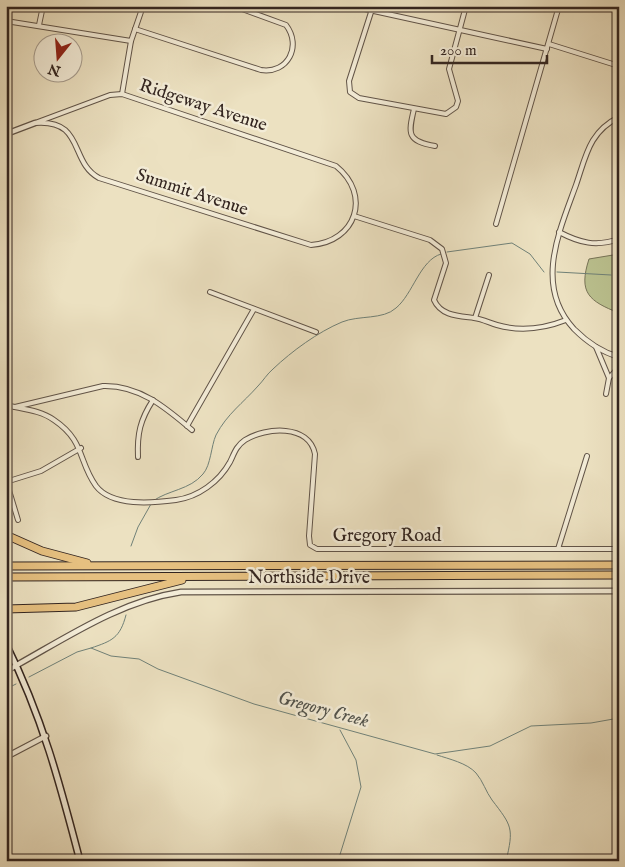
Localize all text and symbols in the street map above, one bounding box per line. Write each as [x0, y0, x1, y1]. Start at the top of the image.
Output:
north arrow [32, 32, 82, 82]
scale bar [432, 32, 548, 64]
text: 200 m [440, 41, 477, 60]
text: N [46, 59, 64, 80]
street label: Ridgeway Avenue [136, 74, 270, 138]
street label: Summit Avenue [133, 164, 251, 222]
street label: Gregory Road [333, 525, 442, 548]
street label: Northside Drive [248, 567, 370, 590]
water label: Gregory Creek [275, 686, 372, 734]

